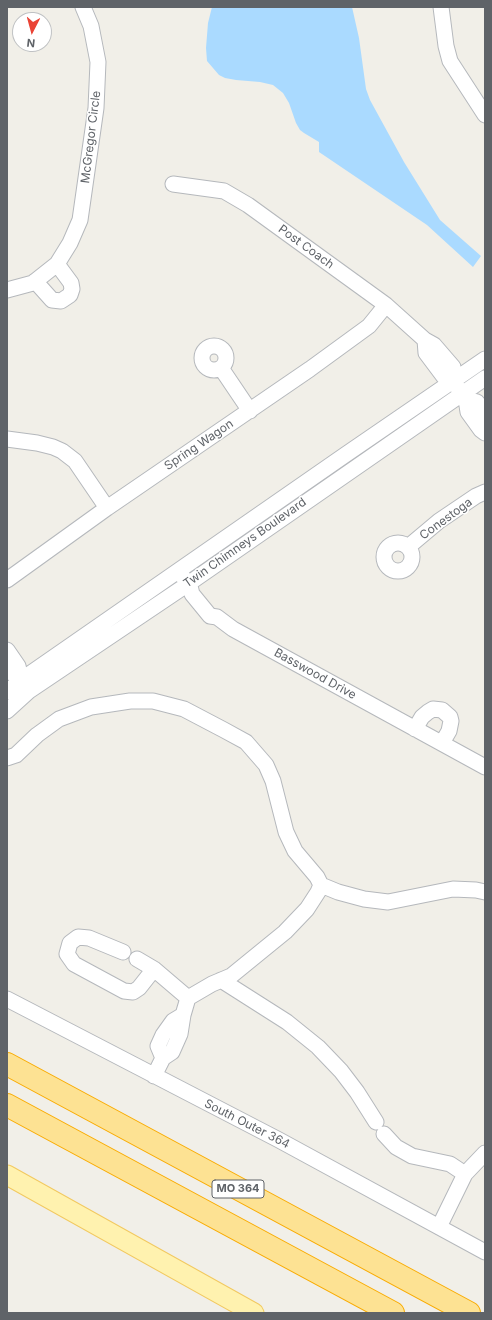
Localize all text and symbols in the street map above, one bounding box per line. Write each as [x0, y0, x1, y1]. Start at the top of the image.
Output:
north arrow [12, 12, 52, 52]
text: N [26, 36, 36, 50]
street label: McGregor Circle [78, 90, 104, 184]
street label: Post Coach [275, 222, 337, 272]
street label: Spring Wagon [162, 417, 236, 473]
street label: Twin Chimneys Boulevard [181, 495, 309, 591]
street label: Conestoga [417, 495, 475, 543]
street label: Basswood Drive [271, 645, 359, 703]
street label: South Outer 364 [202, 1096, 292, 1152]
road number: MO 364 [212, 1180, 264, 1198]

